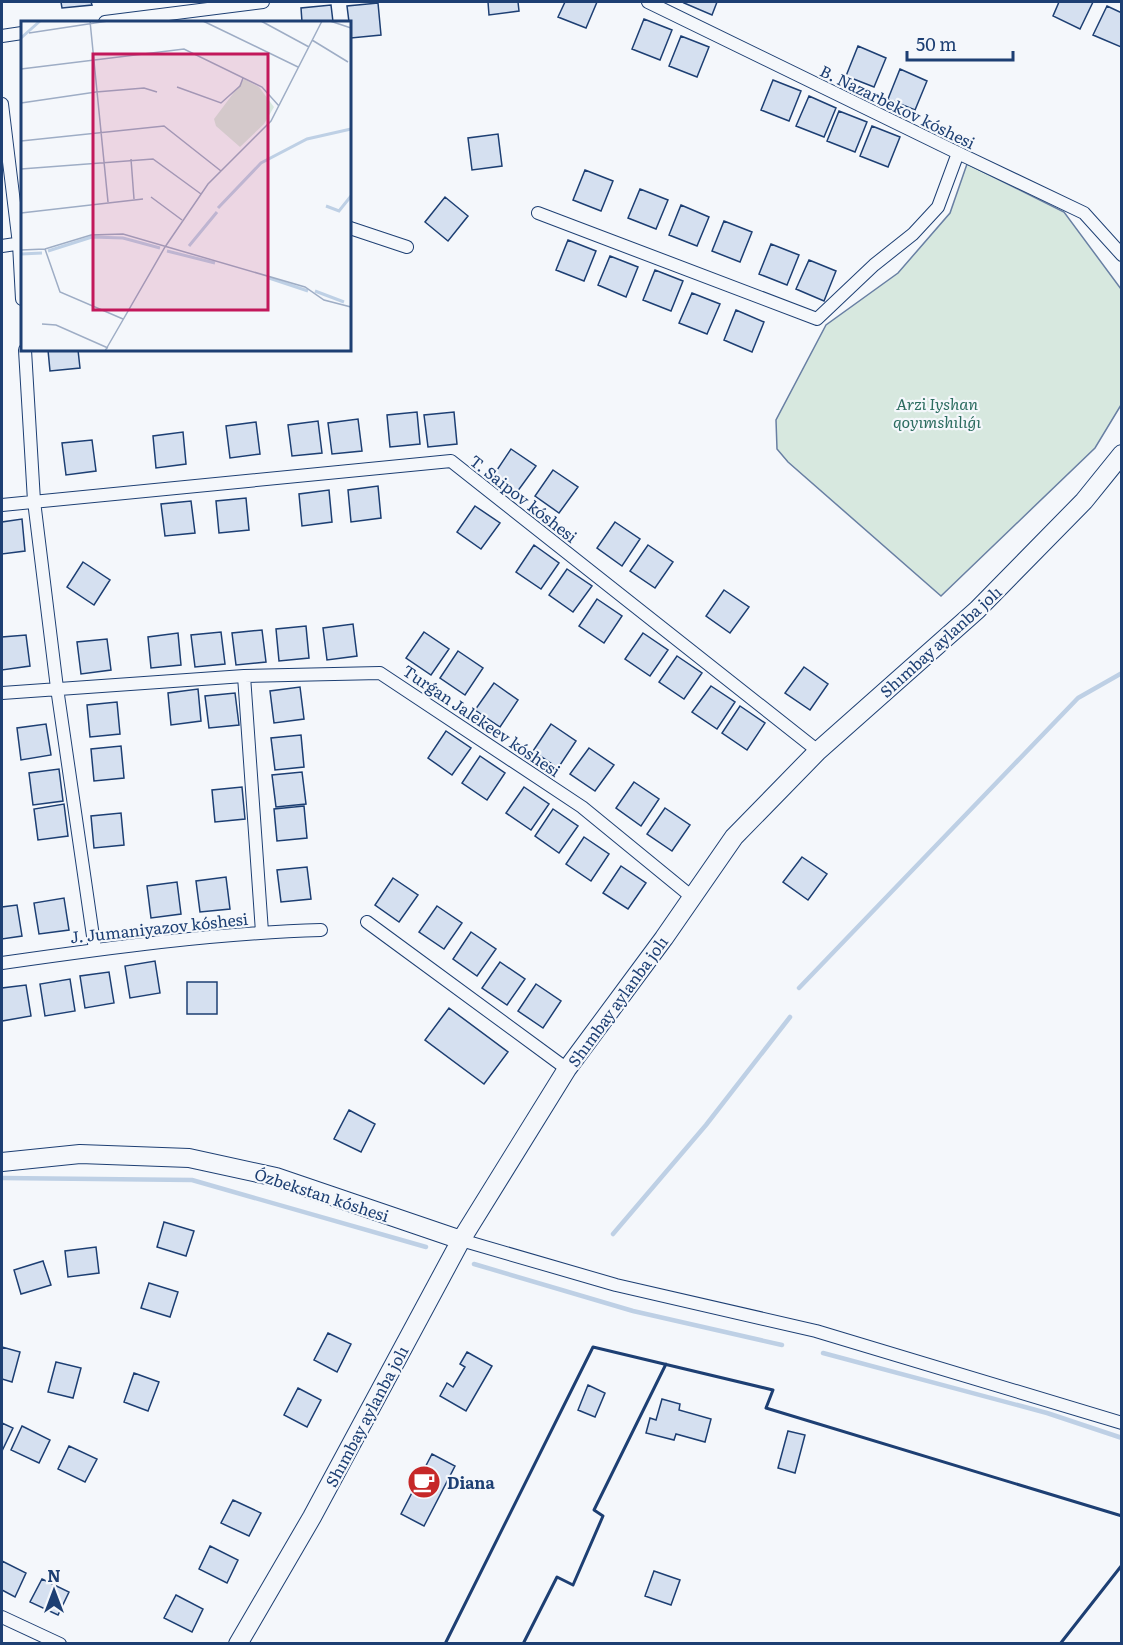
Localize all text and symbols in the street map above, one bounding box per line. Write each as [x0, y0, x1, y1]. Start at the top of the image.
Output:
inset map [21, 21, 351, 351]
scale bar [907, 24, 1014, 62]
text: 50 m [916, 30, 957, 57]
street label: B. Nazarbekov kóshesi [816, 58, 980, 154]
park label: Arzi Iyshan qoyımshılıǵı [893, 391, 981, 433]
street label: T. Saipov kóshesi [465, 448, 583, 548]
street label: Shımbay aylanba jolı [874, 580, 1006, 702]
street label: Turǵan Jalekeev kóshesi [398, 658, 566, 782]
street label: J. Jumaniyazov kóshesi [69, 906, 249, 948]
street label: Shımbay aylanba jolı [561, 930, 673, 1072]
street label: Ózbekstan kóshesi [252, 1161, 392, 1227]
street label: Shımbay aylanba jolı [319, 1341, 413, 1491]
cafe icon: Diana [406, 1464, 442, 1500]
place label: Diana [447, 1470, 495, 1494]
north arrow [24, 1561, 84, 1621]
text: N [47, 1563, 61, 1587]

